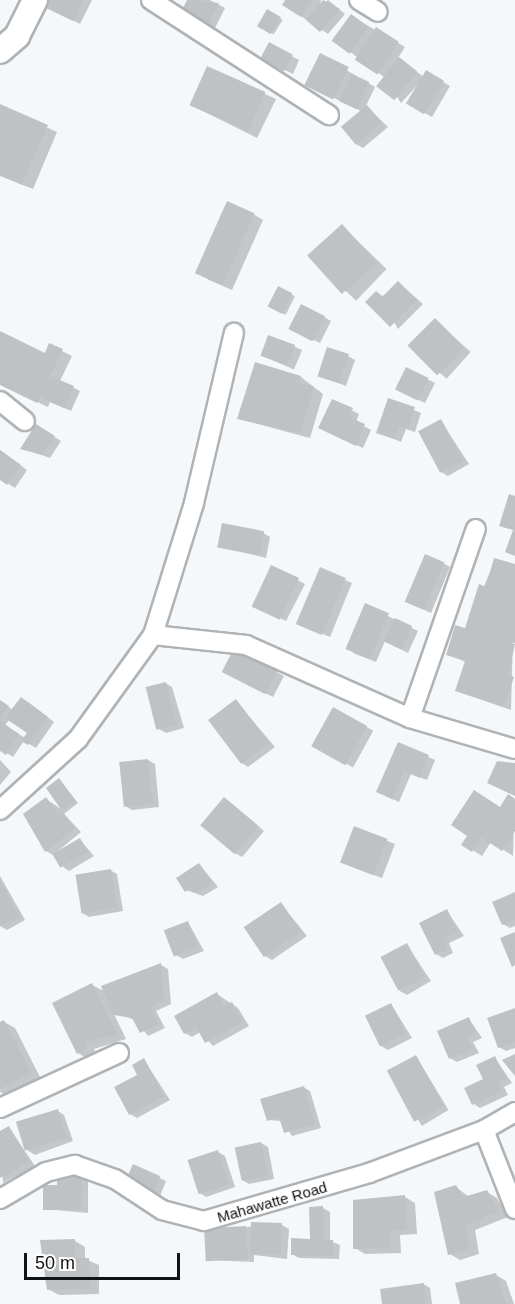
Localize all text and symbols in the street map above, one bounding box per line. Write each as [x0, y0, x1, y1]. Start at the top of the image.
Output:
street label: Mahawatte Road [215, 1178, 329, 1226]
scale bar [27, 1241, 183, 1279]
text: 50 m [35, 1253, 75, 1273]

